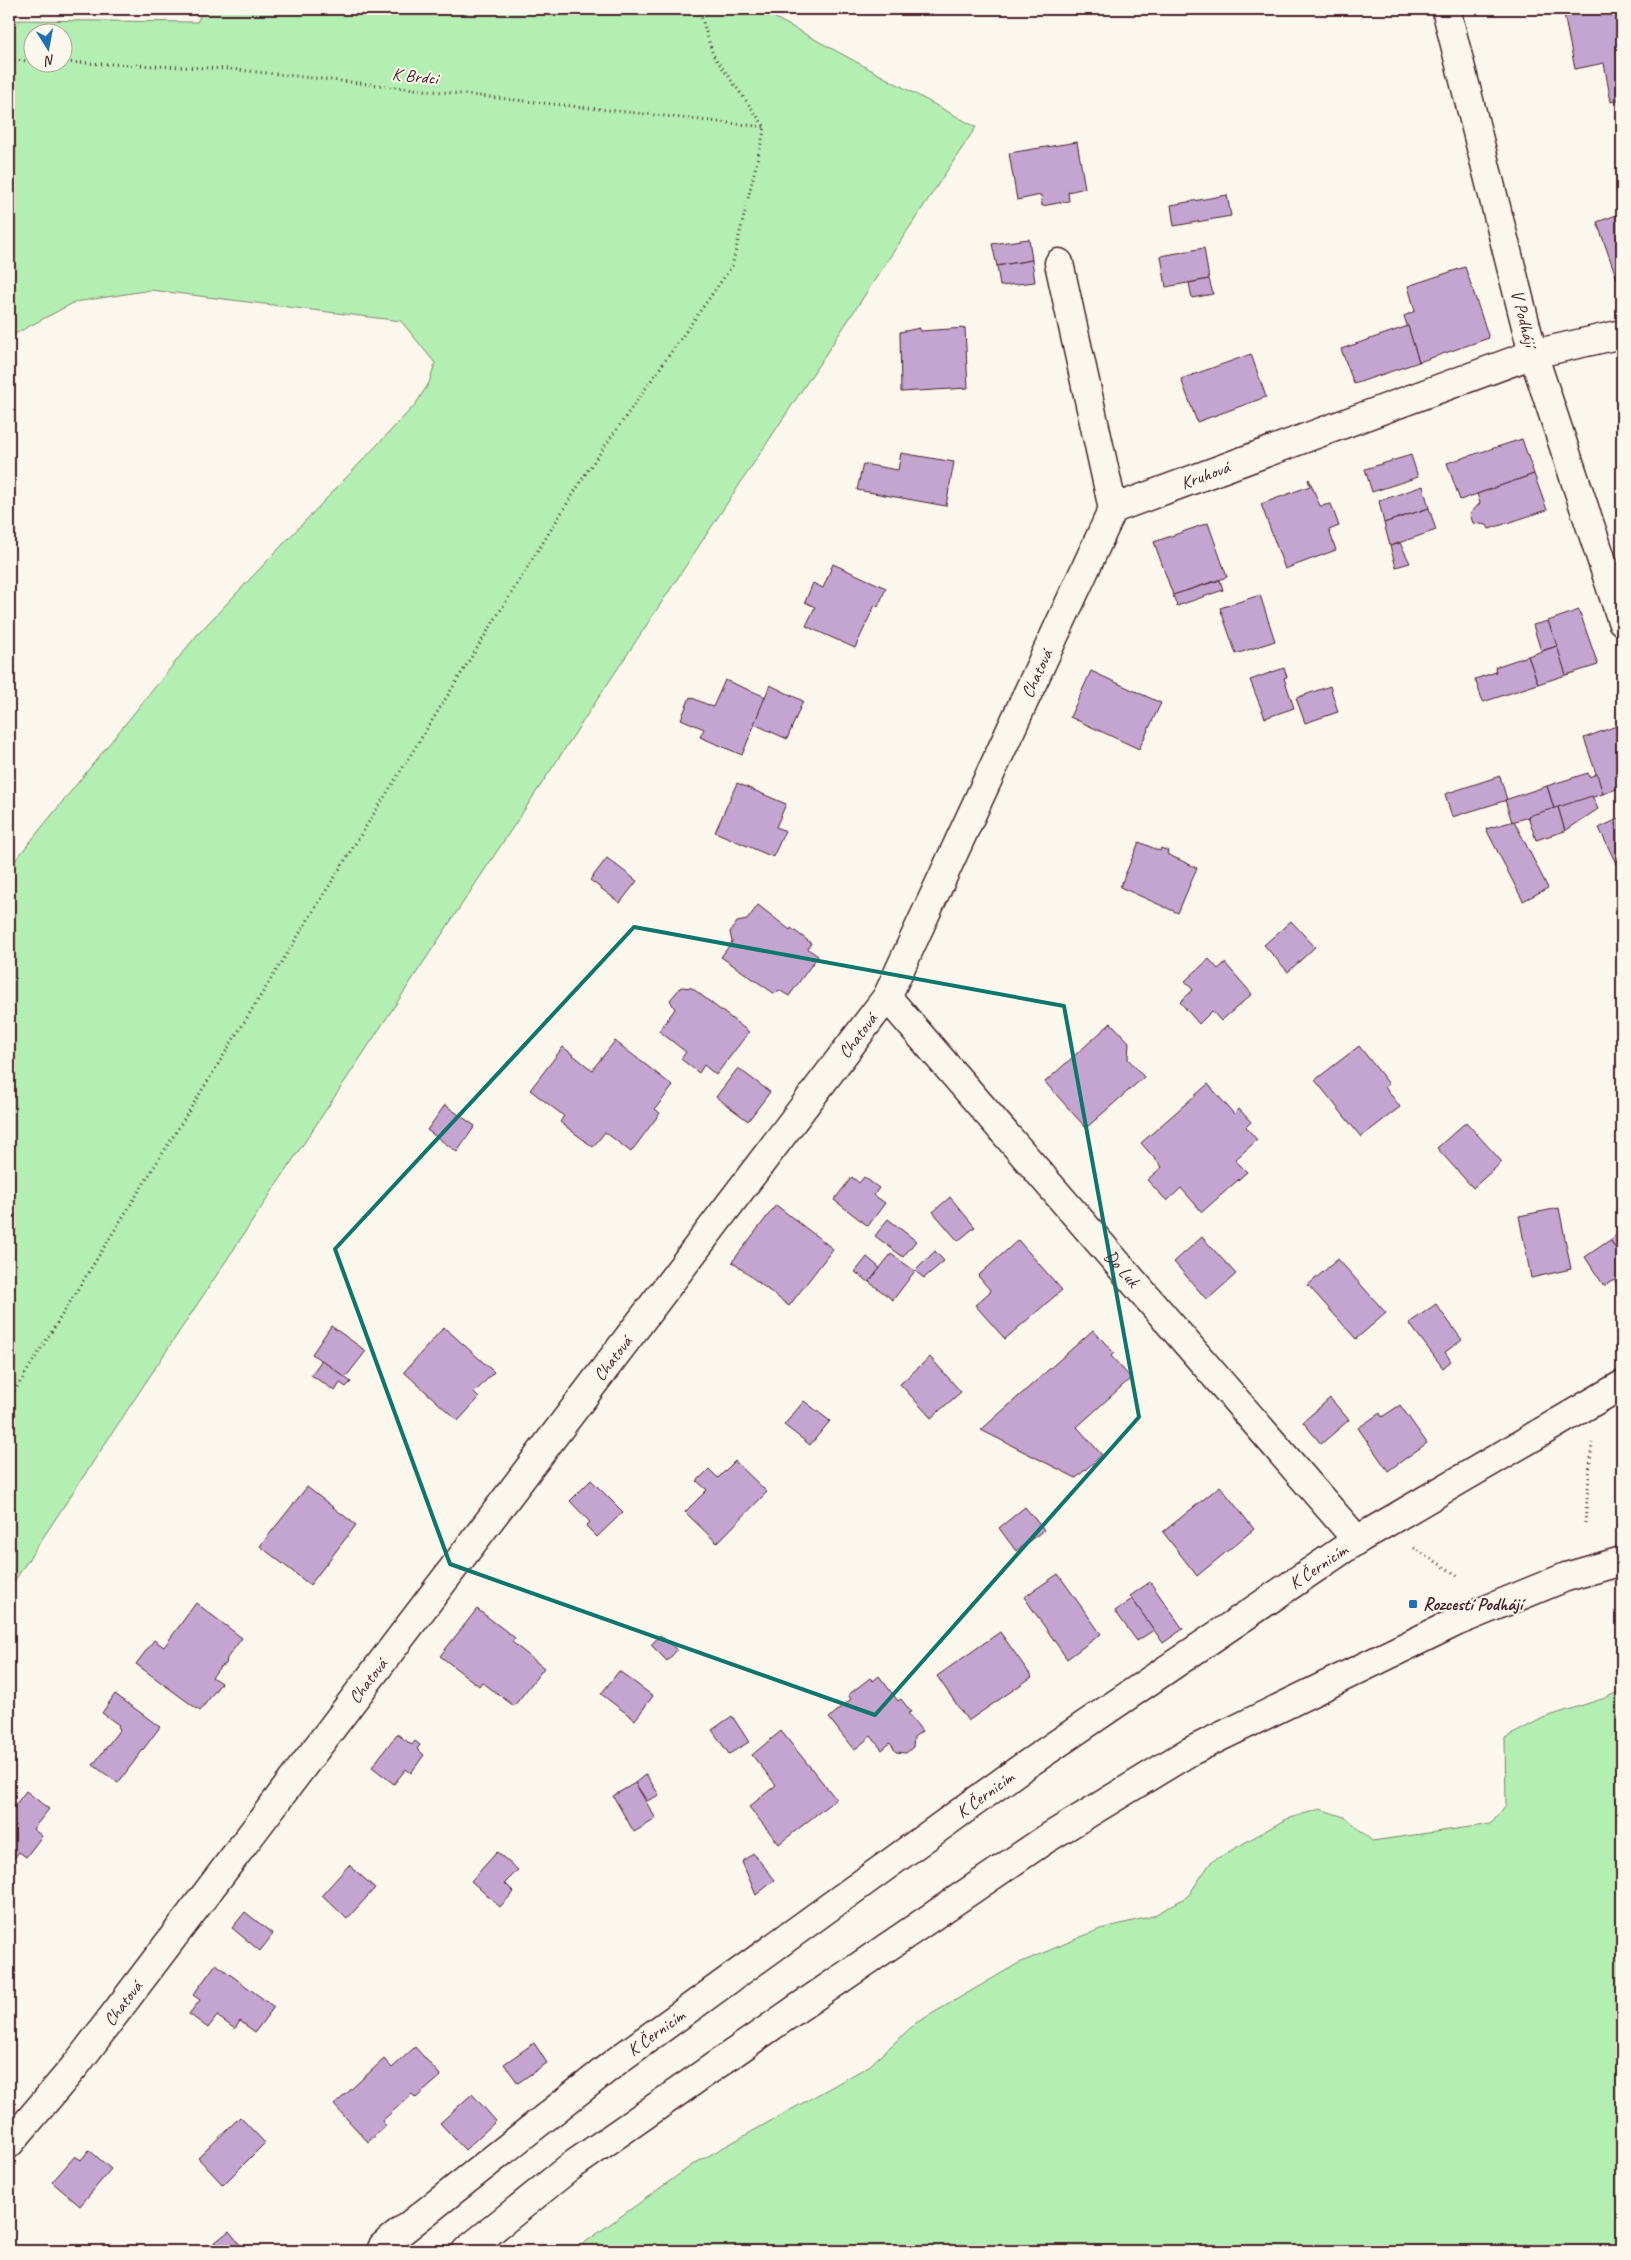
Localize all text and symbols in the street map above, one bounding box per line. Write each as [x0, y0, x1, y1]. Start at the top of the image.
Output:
north arrow [22, 22, 72, 72]
text: N [42, 51, 56, 70]
street label: K Brdci [391, 63, 442, 90]
street label: V Podhájí [1506, 288, 1543, 353]
street label: Kruhová [1178, 455, 1235, 494]
street label: Chatová [1016, 644, 1058, 701]
street label: Chatová [833, 1007, 883, 1063]
street label: Do Luk [1100, 1245, 1145, 1293]
street label: Chatová [589, 1330, 638, 1385]
street label: K Černicím [1285, 1538, 1353, 1594]
place label: Rozcestí Podhájí [1423, 1593, 1526, 1615]
marker: Rozcestí Podhájí [1407, 1598, 1419, 1610]
street label: Chatová [344, 1652, 393, 1708]
street label: K Černicím [952, 1765, 1020, 1823]
street label: Chatová [99, 1975, 148, 2030]
street label: K Černicím [623, 2003, 691, 2061]

